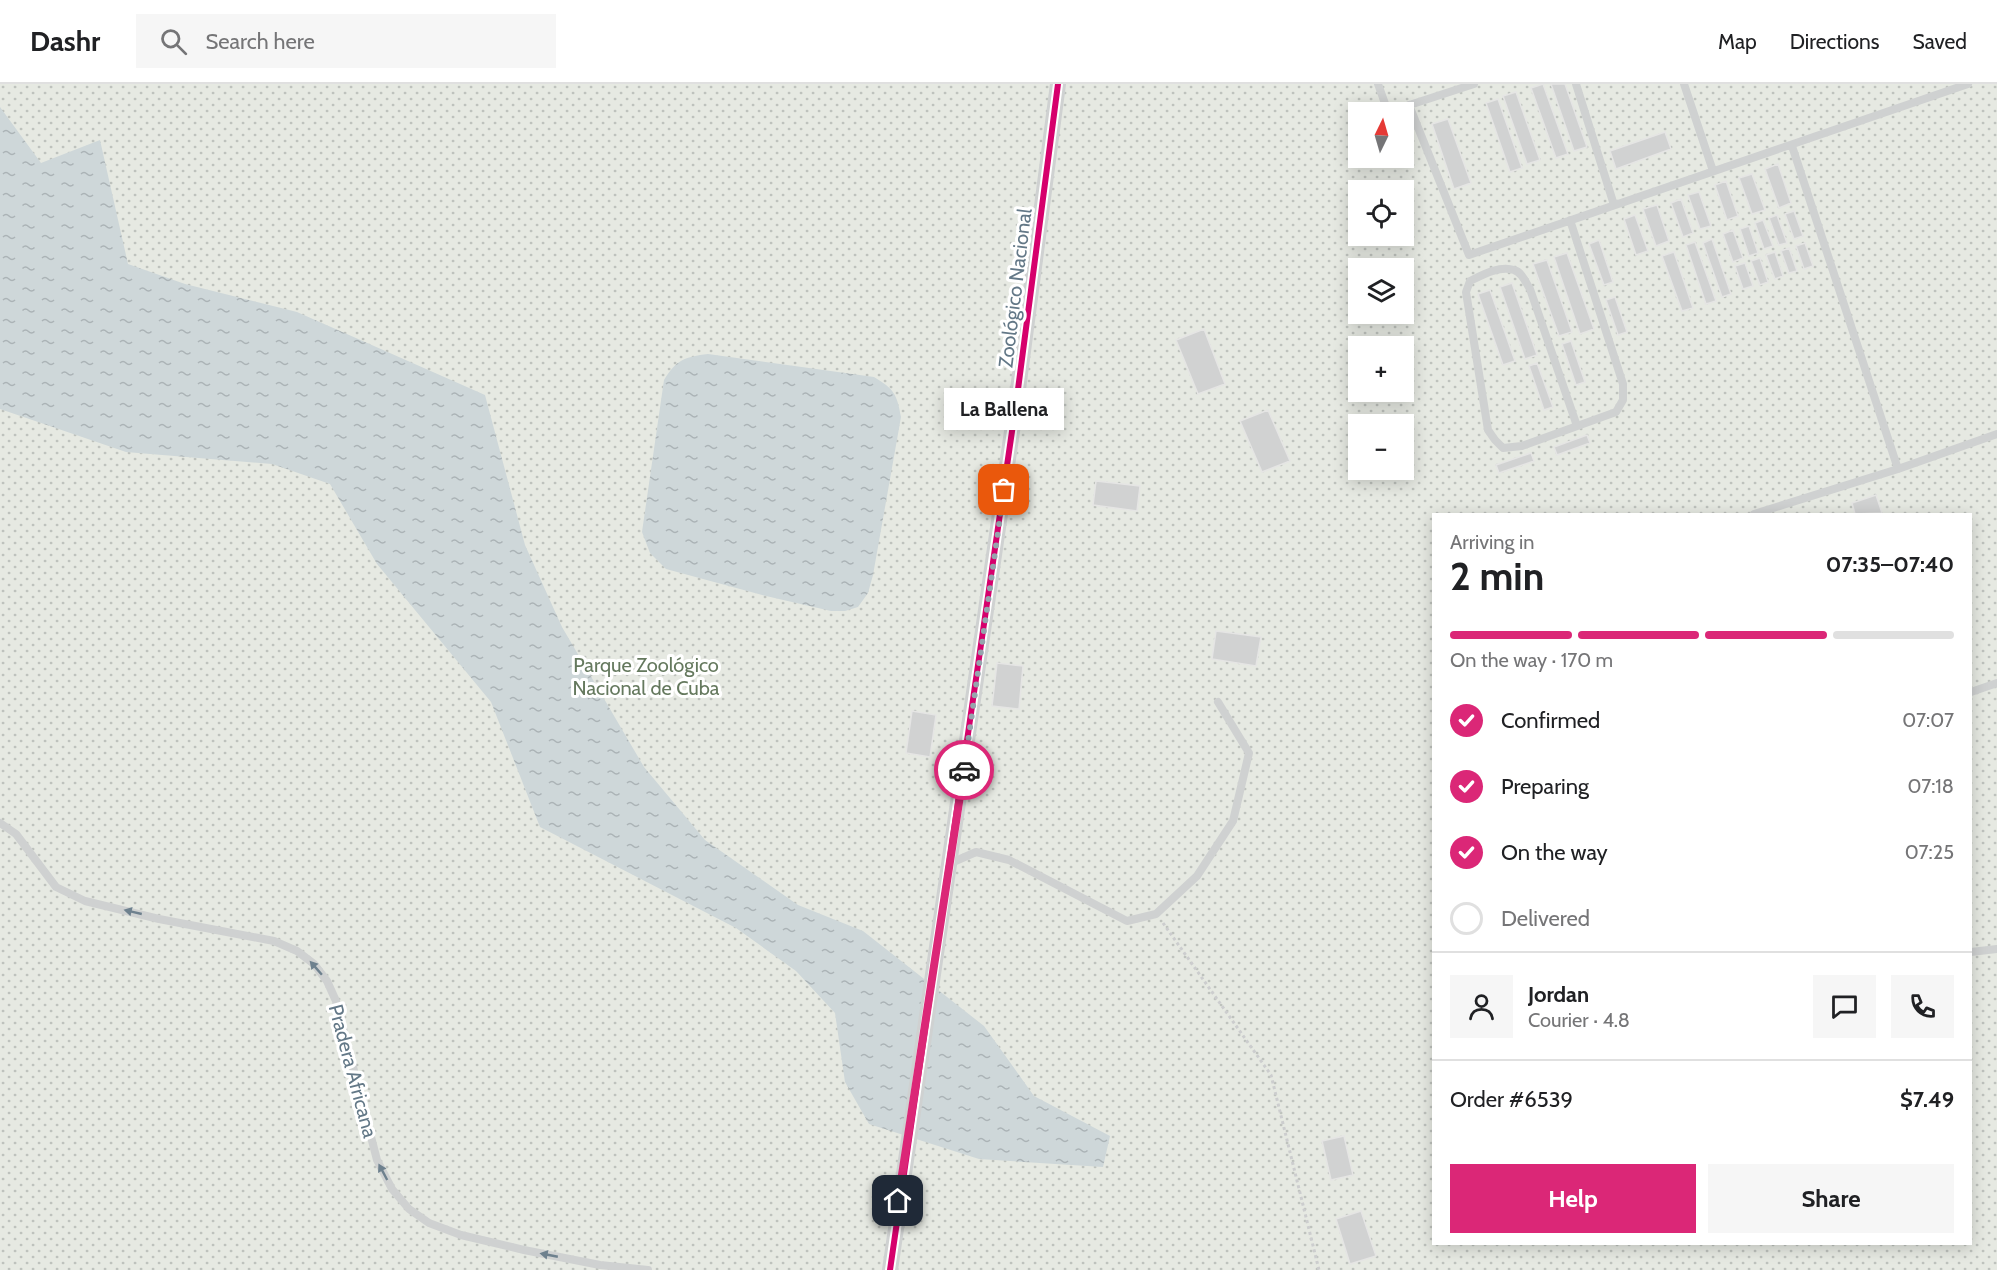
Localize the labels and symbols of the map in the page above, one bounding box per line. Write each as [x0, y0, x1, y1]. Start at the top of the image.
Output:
north arrow [1348, 102, 1414, 168]
street label: Zoológico Nacional [993, 207, 1037, 369]
callout: La Ballena [944, 388, 1064, 430]
pin [978, 464, 1029, 515]
park label: Parque Zoológico Nacional de Cuba [573, 653, 720, 700]
courier [934, 740, 994, 800]
one-way arrow [124, 907, 142, 917]
one-way arrow [310, 961, 323, 976]
street label: Pradera Africana [324, 1002, 382, 1141]
one-way arrow [378, 1163, 387, 1180]
pin [872, 1175, 923, 1226]
one-way arrow [540, 1250, 559, 1259]

